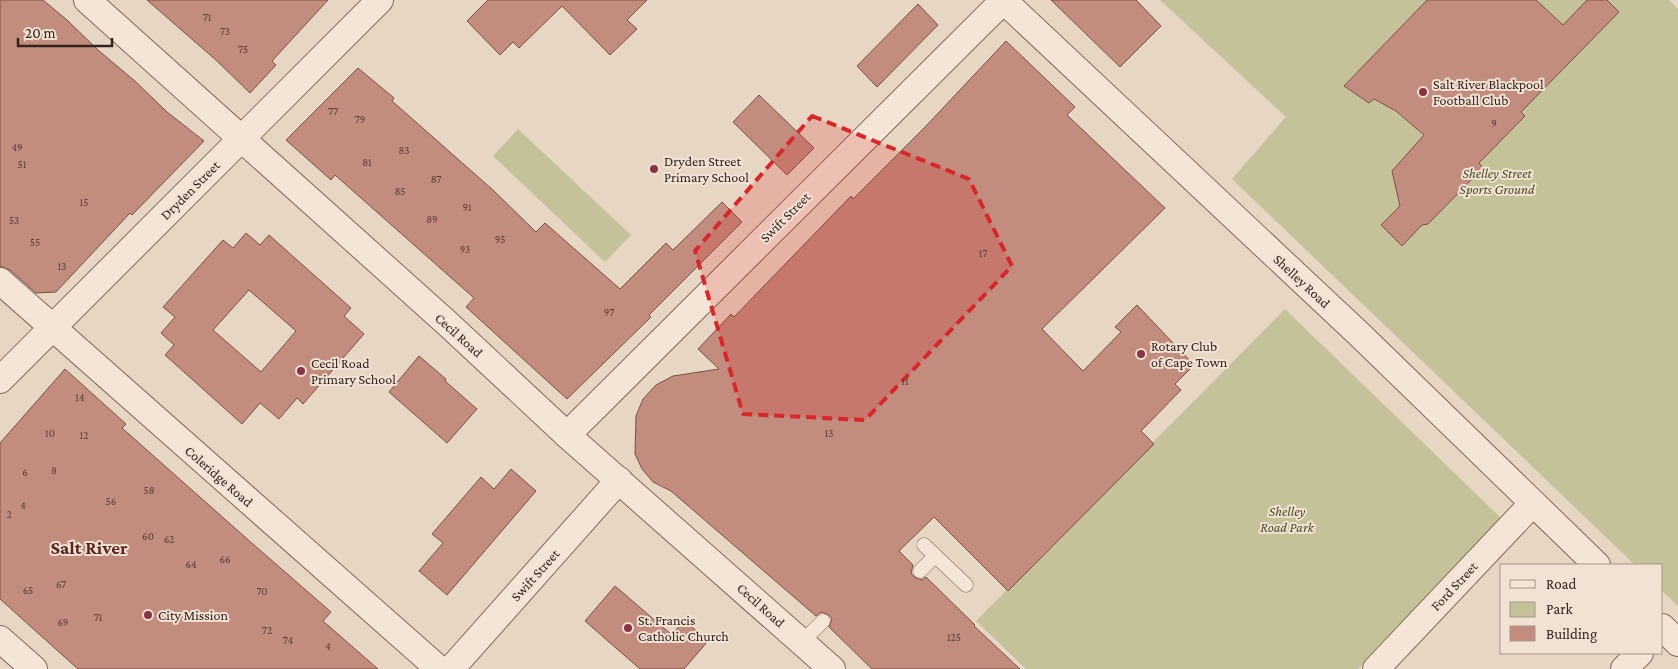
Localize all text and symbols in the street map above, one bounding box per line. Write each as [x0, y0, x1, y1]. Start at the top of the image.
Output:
house number: 71 [203, 11, 212, 23]
scale bar [18, 15, 111, 47]
text: 20 m [25, 25, 56, 41]
house number: 73 [220, 25, 230, 37]
house number: 75 [238, 43, 248, 55]
place label: Salt River Blackpool Football Club [1433, 76, 1544, 108]
marker: Salt River Blackpool Football Club [1417, 86, 1429, 98]
house number: 77 [328, 105, 338, 117]
house number: 79 [355, 113, 365, 125]
house number: 9 [1491, 117, 1497, 129]
house number: 49 [11, 141, 23, 153]
house number: 83 [399, 144, 409, 156]
place label: Dryden Street Primary School [664, 153, 749, 185]
house number: 81 [362, 156, 372, 168]
street label: Dryden Street [157, 157, 223, 223]
house number: 51 [18, 158, 27, 170]
marker: Dryden Street Primary School [648, 163, 660, 175]
park label: Shelley Street Sports Ground [1459, 165, 1535, 197]
house number: 87 [431, 173, 441, 185]
house number: 85 [395, 185, 405, 197]
street label: Swift Street [757, 188, 814, 245]
house number: 15 [80, 196, 88, 208]
house number: 91 [462, 201, 472, 213]
house number: 89 [426, 213, 438, 225]
house number: 53 [9, 214, 19, 226]
house number: 95 [495, 233, 505, 245]
house number: 55 [30, 236, 40, 248]
house number: 93 [460, 243, 470, 255]
house number: 17 [979, 247, 987, 259]
street label: Shelley Road [1271, 251, 1334, 312]
house number: 13 [58, 260, 66, 272]
house number: 97 [604, 306, 614, 318]
street label: Cecil Road [432, 309, 487, 361]
place label: Rotary Club of Cape Town [1151, 338, 1228, 370]
marker: Rotary Club of Cape Town [1135, 348, 1147, 360]
place label: Cecil Road Primary School [311, 355, 396, 387]
marker: Cecil Road Primary School [295, 365, 307, 377]
house number: 11 [901, 375, 909, 387]
house number: 14 [75, 391, 85, 403]
house number: 10 [45, 427, 55, 439]
house number: 13 [825, 427, 833, 439]
house number: 12 [80, 429, 88, 441]
street label: Coleridge Road [182, 442, 257, 510]
house number: 8 [51, 464, 57, 476]
house number: 6 [22, 466, 28, 478]
house number: 58 [143, 484, 155, 496]
house number: 56 [106, 495, 116, 507]
house number: 4 [20, 499, 26, 511]
park label: Shelley Road Park [1260, 503, 1315, 535]
house number: 2 [6, 508, 12, 520]
house number: 60 [142, 530, 154, 542]
house number: 62 [164, 533, 174, 545]
district label: Salt River [50, 537, 128, 558]
street label: Swift Street [507, 545, 563, 604]
house number: 66 [219, 553, 231, 565]
house number: 64 [185, 558, 197, 570]
street label: Ford Street [1427, 558, 1481, 614]
legend [1500, 564, 1663, 654]
text: Road [1546, 576, 1577, 592]
house number: 67 [56, 578, 66, 590]
street label: Cecil Road [734, 579, 789, 631]
house number: 65 [23, 584, 33, 596]
house number: 70 [256, 585, 268, 597]
text: Park [1546, 601, 1573, 617]
place label: City Mission [158, 607, 228, 623]
marker: City Mission [142, 609, 154, 621]
house number: 71 [94, 611, 103, 623]
place label: St. Francis Catholic Church [638, 612, 729, 644]
house number: 69 [58, 616, 68, 628]
marker: St. Francis Catholic Church [622, 622, 634, 634]
house number: 72 [262, 624, 272, 636]
text: Building [1546, 626, 1597, 643]
house number: 125 [947, 631, 961, 643]
house number: 74 [283, 634, 294, 646]
house number: 4 [325, 640, 331, 652]

